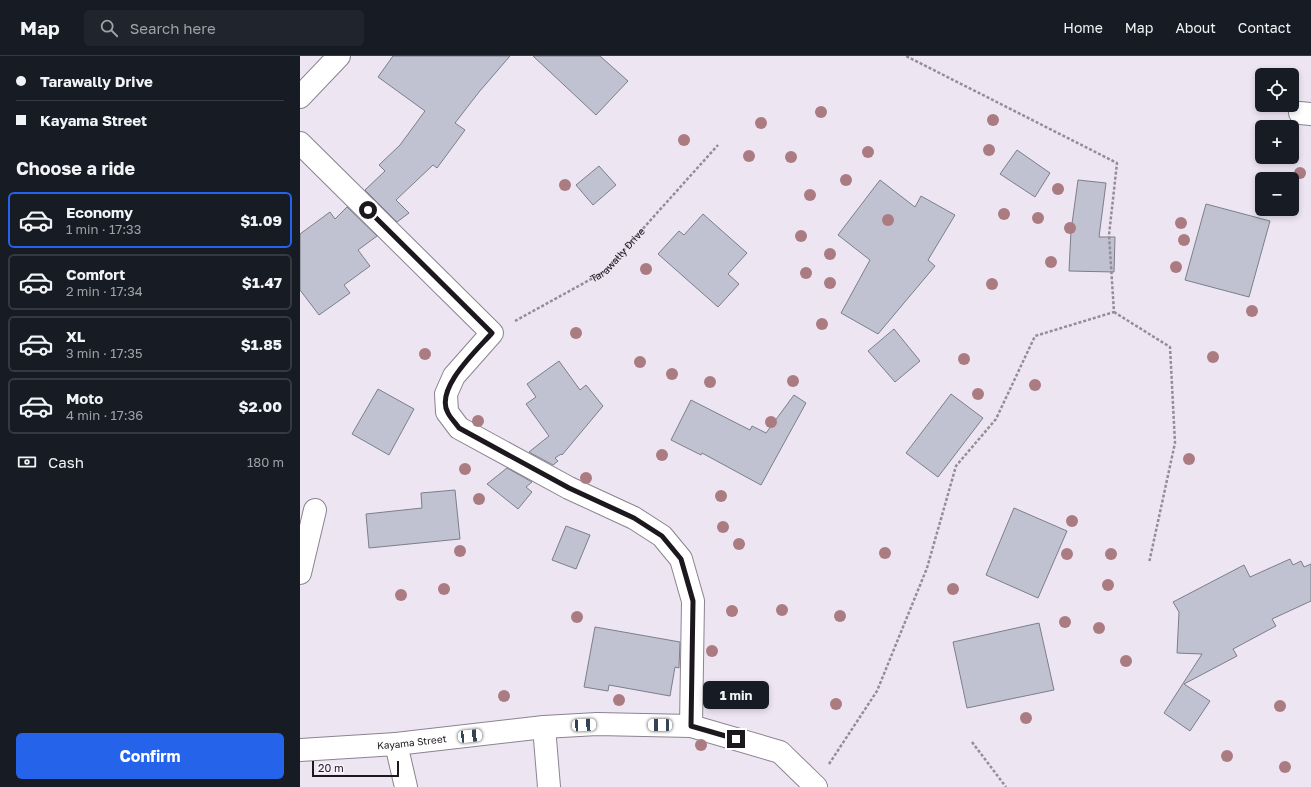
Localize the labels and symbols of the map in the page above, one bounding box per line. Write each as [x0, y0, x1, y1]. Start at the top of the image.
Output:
route start [359, 201, 377, 219]
street label: Tarawally Drive [588, 225, 647, 285]
callout: 1 min [703, 681, 769, 709]
car [572, 718, 596, 732]
car [648, 719, 672, 731]
car [457, 729, 483, 743]
route end [727, 730, 745, 748]
street label: Kayama Street [377, 732, 447, 751]
scale bar [312, 759, 399, 778]

